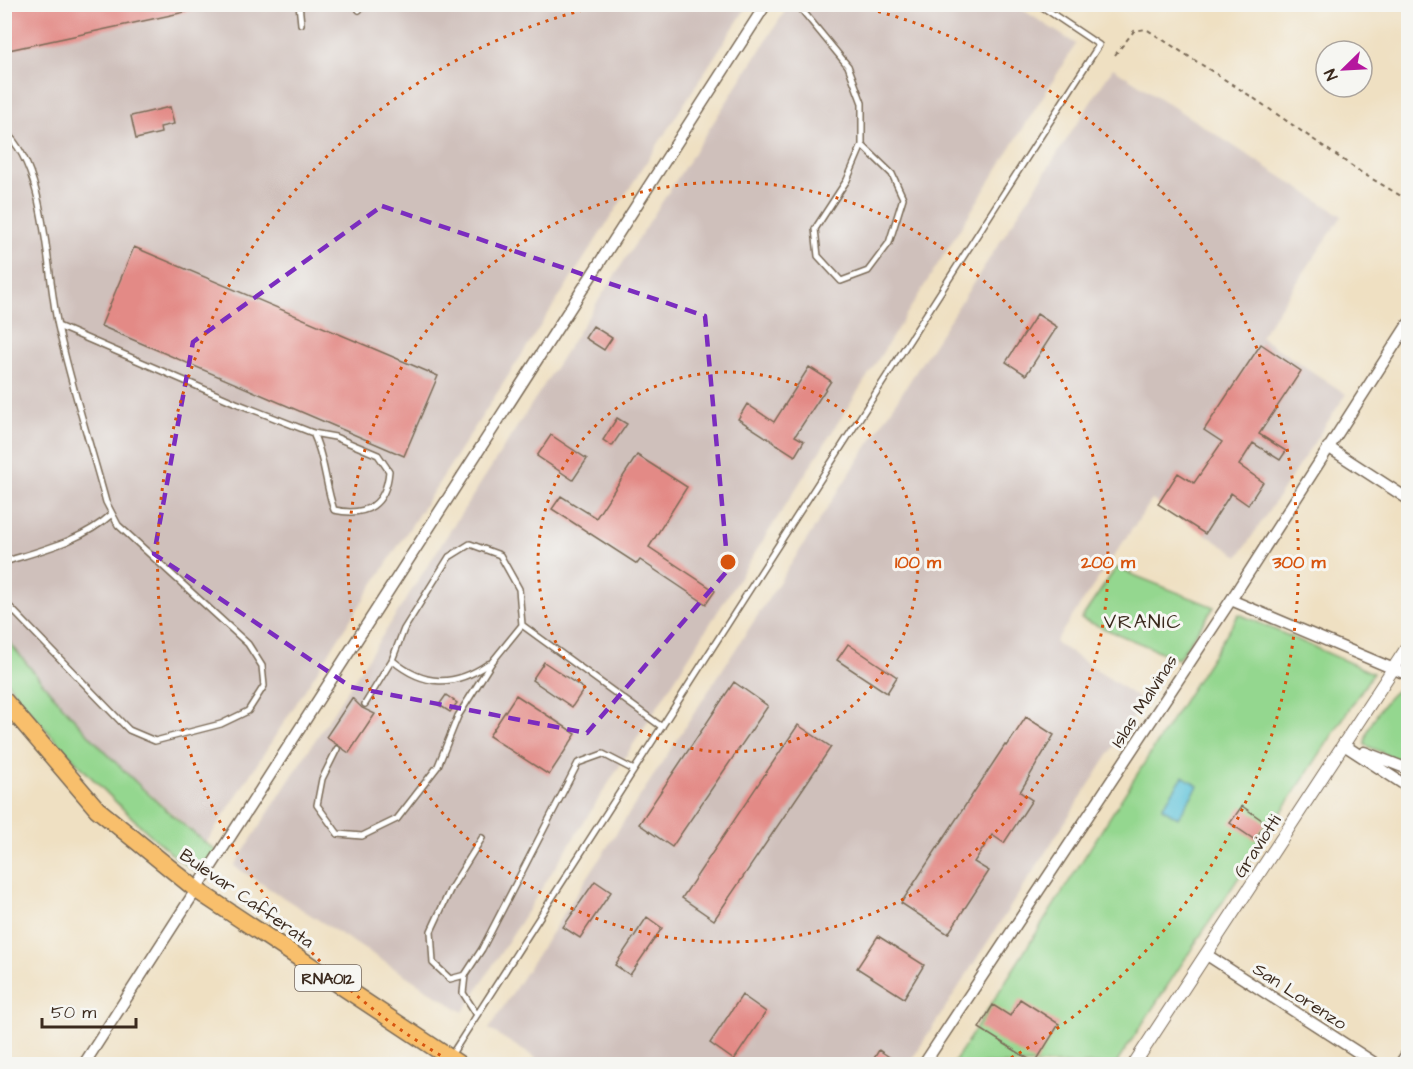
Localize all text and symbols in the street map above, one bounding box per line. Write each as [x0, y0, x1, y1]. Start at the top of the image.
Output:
north arrow [1314, 39, 1374, 99]
text: N [1319, 66, 1343, 84]
text: 100 m [895, 550, 942, 575]
text: 200 m [1080, 550, 1136, 575]
text: 300 m [1271, 550, 1327, 575]
centre of rings [718, 552, 738, 572]
district label: VRANIC [1104, 608, 1182, 636]
street label: Islas Malvinas [1105, 650, 1184, 753]
street label: Graviotti [1228, 809, 1287, 883]
street label: Bulevar Cafferata [175, 843, 319, 954]
street label: San Lorenzo [1248, 957, 1352, 1036]
road number: RNA012 [295, 965, 361, 991]
scale bar [42, 991, 136, 1029]
text: 50 m [51, 1000, 96, 1025]

